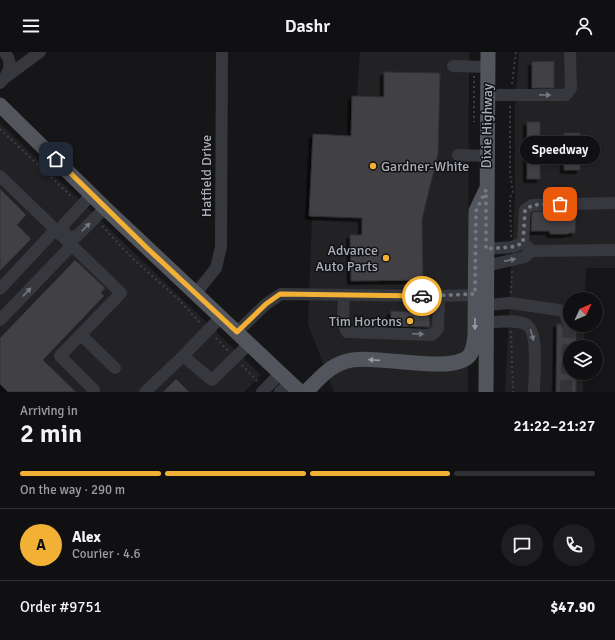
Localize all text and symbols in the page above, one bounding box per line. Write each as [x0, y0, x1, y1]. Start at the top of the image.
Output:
icon: menu [20, 15, 42, 37]
text: Dashr [285, 15, 330, 37]
icon: person [573, 15, 595, 37]
street label: Dixie Highway [478, 83, 496, 168]
one-way arrow [539, 92, 552, 98]
street label: Hatfield Drive [198, 135, 215, 217]
callout: Speedway [520, 136, 600, 164]
pin [39, 142, 73, 176]
text: Speedway [532, 142, 588, 158]
icon: home [45, 148, 67, 170]
place label: Gardner-White [381, 158, 469, 175]
marker: Gardner-White [368, 161, 378, 171]
pin [543, 187, 577, 221]
icon: bag [549, 193, 571, 215]
one-way arrow [81, 222, 91, 232]
place label: Advance Auto Parts [316, 242, 378, 275]
marker: Advance Auto Parts [381, 253, 391, 263]
one-way arrow [504, 257, 516, 263]
courier [402, 276, 442, 316]
icon: car [411, 285, 433, 307]
one-way arrow [22, 287, 32, 297]
north arrow [563, 292, 603, 332]
map controls [563, 292, 603, 380]
place label: Tim Hortons [329, 313, 402, 330]
marker: Tim Hortons [405, 316, 415, 326]
one-way arrow [472, 318, 478, 331]
one-way arrow [529, 330, 535, 342]
one-way arrow [412, 331, 425, 337]
button: layers [563, 340, 603, 380]
one-way arrow [368, 356, 380, 363]
text: Arriving in [20, 403, 78, 419]
text: 21:22–21:27 [514, 417, 595, 435]
text: 2 min [20, 418, 82, 450]
text: On the way · 290 m [20, 482, 125, 498]
button: chat [501, 524, 543, 566]
button: phone [553, 524, 595, 566]
text: Alex [72, 528, 101, 546]
text: A [36, 536, 46, 554]
text: Courier · 4.6 [72, 546, 141, 562]
text: Order #9751 [20, 598, 102, 616]
text: $47.90 [550, 598, 595, 616]

